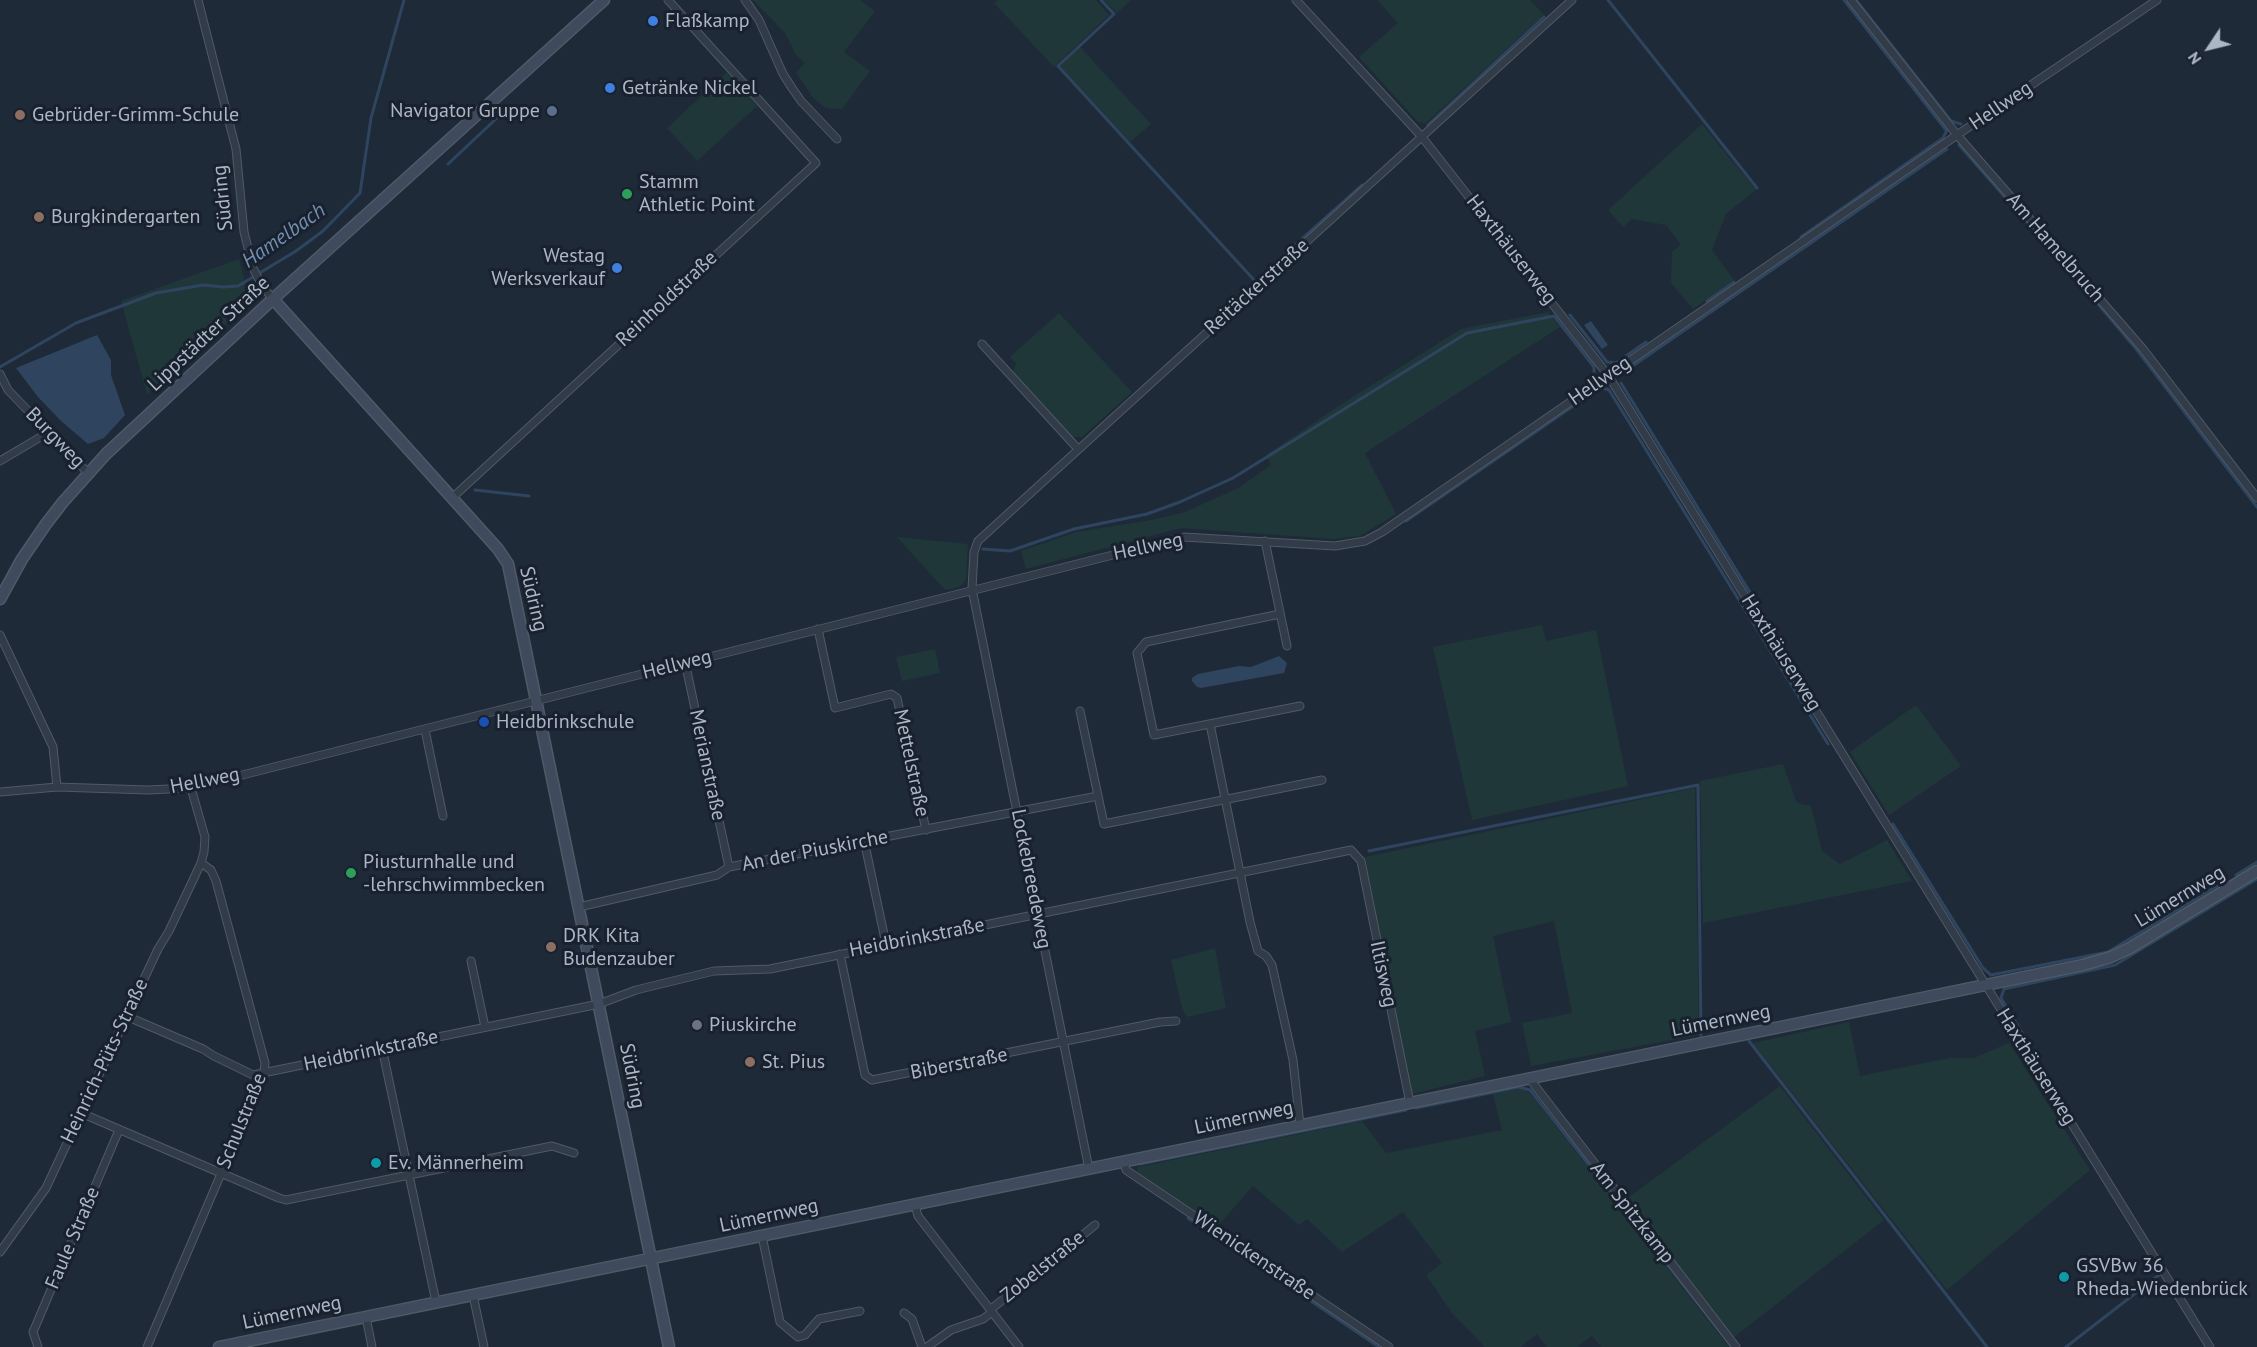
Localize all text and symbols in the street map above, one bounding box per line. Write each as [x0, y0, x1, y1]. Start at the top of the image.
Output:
place label: Flaßkamp [665, 9, 749, 33]
marker: Flaßkamp [646, 14, 660, 28]
north arrow [2179, 18, 2239, 78]
text: N [2183, 48, 2205, 68]
place label: Getränke Nickel [622, 76, 757, 100]
street label: Hellweg [1965, 76, 2037, 136]
marker: Getränke Nickel [603, 81, 617, 95]
place label: Navigator Gruppe [390, 99, 540, 123]
place label: Gebrüder-Grimm-Schule [32, 103, 239, 127]
marker: Navigator Gruppe [545, 104, 559, 118]
marker: Gebrüder-Grimm-Schule [13, 108, 27, 122]
street label: Südring [208, 164, 238, 232]
place label: Stamm Athletic Point [639, 170, 755, 217]
marker: Stamm Athletic Point [620, 187, 634, 201]
street label: Am Hamelbruch [2001, 188, 2109, 308]
street label: Haxthäuserweg [1461, 190, 1561, 310]
water label: Hamelbach [237, 198, 331, 274]
place label: Burgkindergarten [51, 205, 200, 229]
marker: Burgkindergarten [32, 210, 46, 224]
street label: Reitäckerstraße [1200, 234, 1314, 340]
place label: Westag Werksverkauf [491, 244, 605, 291]
street label: Reinholdstraße [611, 246, 723, 352]
marker: Westag Werksverkauf [610, 261, 624, 275]
street label: Lippstädter Straße [143, 271, 275, 397]
street label: Hellweg [1564, 351, 1636, 411]
street label: Burgweg [20, 403, 90, 473]
street label: Hellweg [1111, 528, 1185, 566]
street label: Südring [514, 564, 552, 634]
street label: Haxthäuserweg [1736, 590, 1826, 716]
street label: Hellweg [640, 645, 714, 685]
street label: Merianstraße [684, 707, 730, 823]
street label: Mettelstraße [888, 707, 934, 819]
place label: Heidbrinkschule [496, 710, 634, 734]
marker: Heidbrinkschule [477, 715, 491, 729]
street label: Hellweg [168, 763, 242, 799]
street label: Lockebreedeweg [1006, 807, 1056, 951]
street label: An der Piuskirche [740, 825, 890, 877]
place label: Piusturnhalle und -lehrschwimmbecken [363, 850, 545, 897]
street label: Lümernweg [2131, 861, 2229, 933]
marker: Piusturnhalle und -lehrschwimmbecken [344, 866, 358, 880]
street label: Heidbrinkstraße [847, 913, 987, 963]
place label: DRK Kita Budenzauber [563, 924, 675, 971]
street label: Iltisweg [1364, 939, 1402, 1009]
marker: DRK Kita Budenzauber [544, 940, 558, 954]
street label: Heinrich-Püts-Straße [56, 975, 154, 1147]
street label: Lümernweg [1669, 1000, 1773, 1042]
street label: Haxthäuserweg [1991, 1004, 2081, 1130]
place label: Piuskirche [709, 1013, 797, 1037]
marker: Piuskirche [690, 1018, 704, 1032]
street label: Heidbrinkstraße [301, 1025, 441, 1077]
street label: Südring [614, 1041, 650, 1111]
street label: Biberstraße [908, 1043, 1010, 1085]
place label: St. Pius [762, 1050, 825, 1074]
marker: St. Pius [743, 1055, 757, 1069]
street label: Schulstraße [212, 1070, 272, 1172]
street label: Lümernweg [1192, 1096, 1296, 1140]
place label: Ev. Männerheim [388, 1151, 524, 1175]
marker: Ev. Männerheim [369, 1156, 383, 1170]
street label: Am Spitzkamp [1585, 1157, 1679, 1269]
street label: Faule Straße [41, 1183, 105, 1293]
street label: Lümernweg [717, 1194, 821, 1238]
street label: Wienickenstraße [1189, 1206, 1319, 1306]
street label: Zobelstraße [996, 1226, 1090, 1308]
place label: GSVBw 36 Rheda-Wiedenbrück [2076, 1254, 2248, 1301]
marker: GSVBw 36 Rheda-Wiedenbrück [2057, 1270, 2071, 1284]
street label: Lümernweg [240, 1291, 344, 1335]

